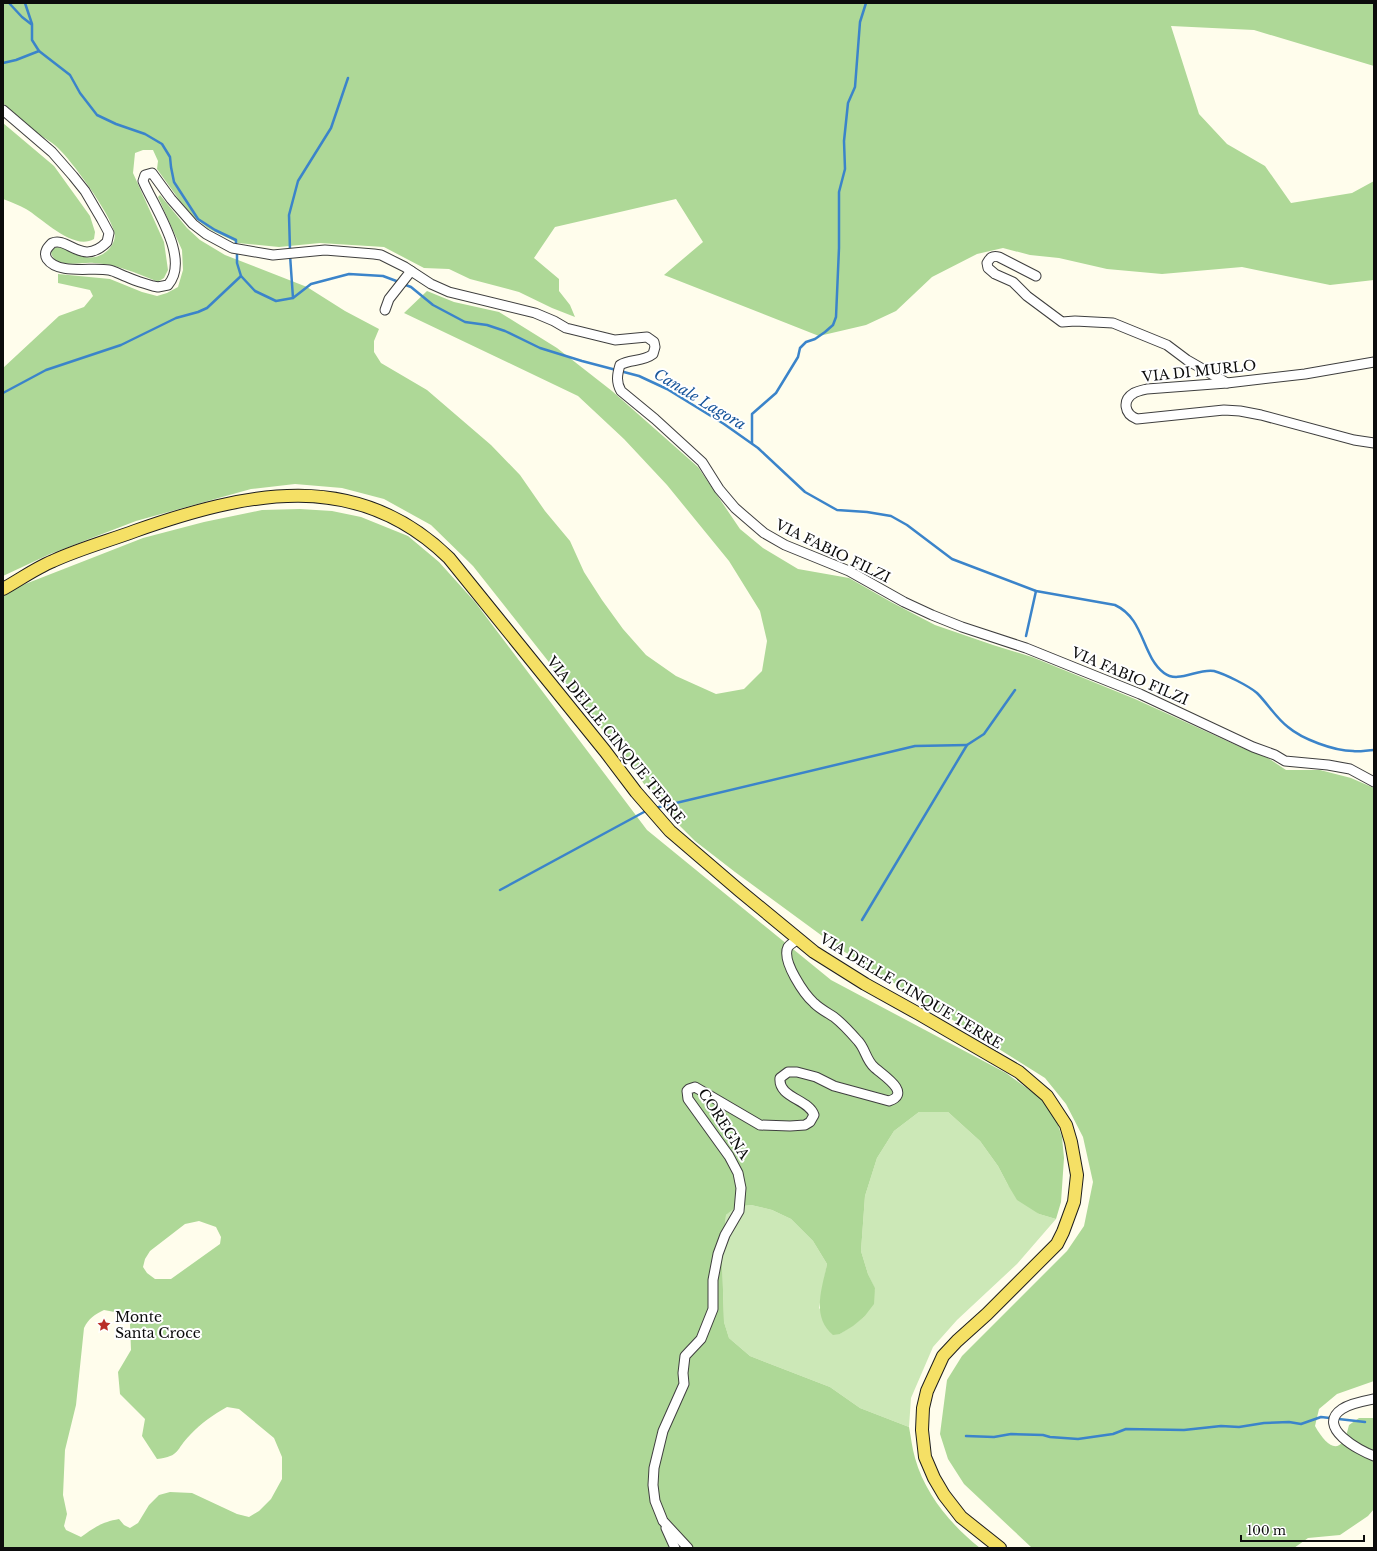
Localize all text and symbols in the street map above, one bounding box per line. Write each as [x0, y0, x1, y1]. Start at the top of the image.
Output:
street label: VIA DI MURLO [1140, 356, 1257, 386]
water label: Canale Lagora [651, 364, 749, 434]
street label: VIA FABIO FILZI [772, 515, 894, 587]
street label: VIA FABIO FILZI [1068, 643, 1192, 709]
street label: VIA DELLE CINQUE TERRE [542, 652, 689, 827]
street label: VIA DELLE CINQUE TERRE [816, 929, 1006, 1053]
street label: COREGNA [694, 1085, 754, 1163]
place label: Monte Santa Croce [115, 1308, 201, 1342]
place icon: Monte Santa Croce [96, 1317, 112, 1333]
scale bar [1241, 1517, 1364, 1543]
text: 100 m [1247, 1523, 1286, 1538]

